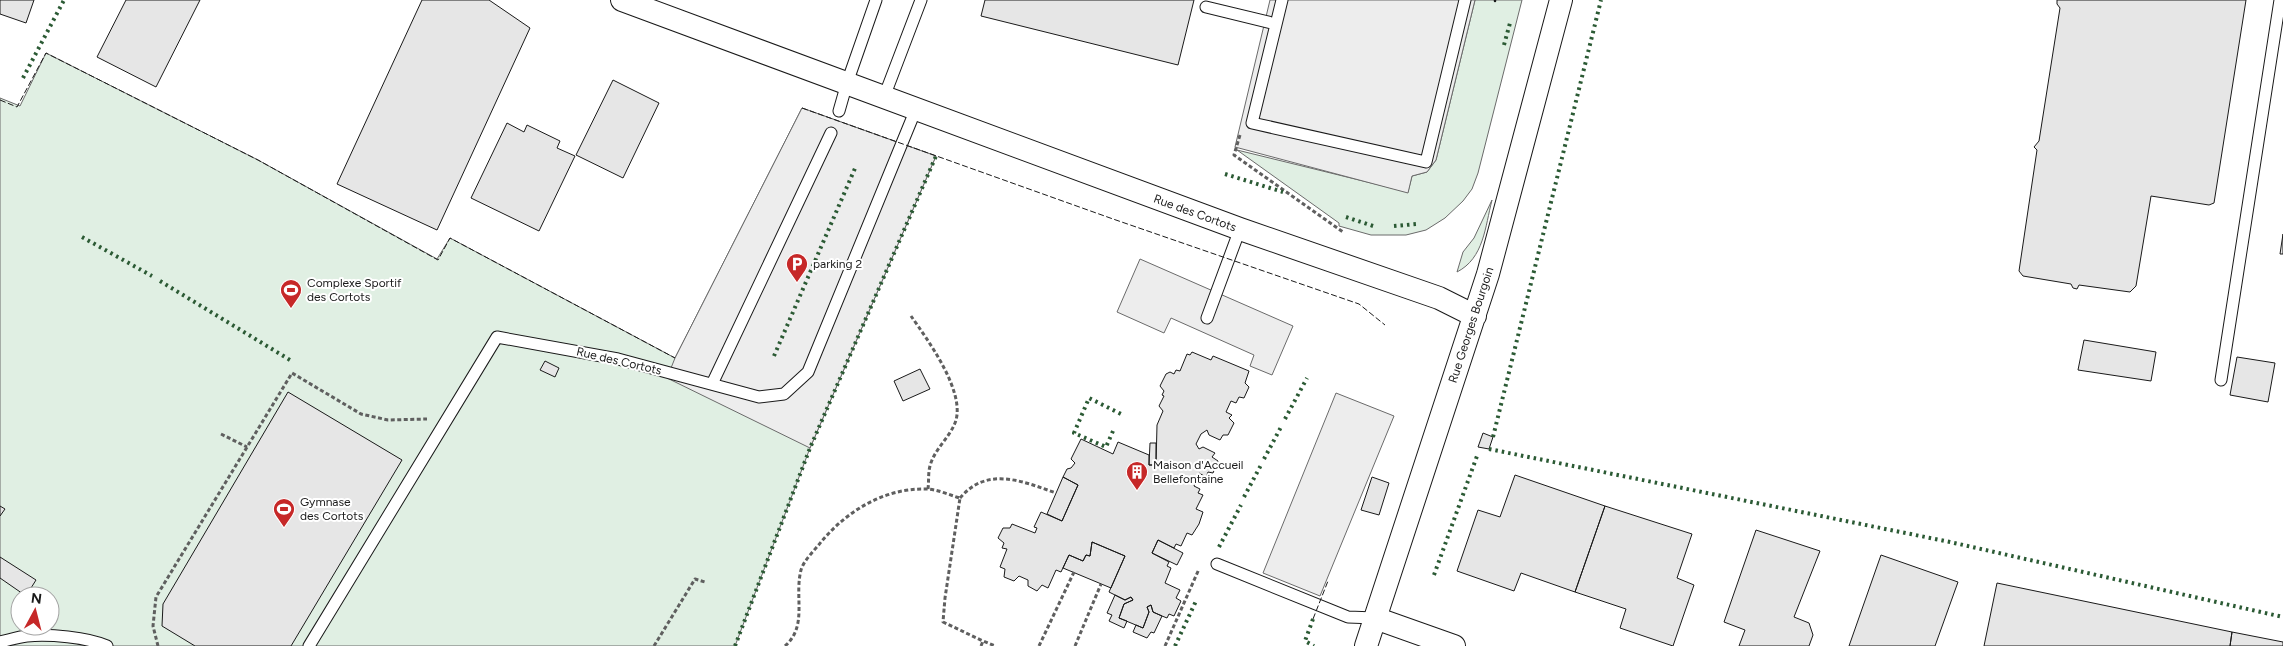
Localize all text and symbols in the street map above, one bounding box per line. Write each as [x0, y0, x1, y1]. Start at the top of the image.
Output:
street label: Rue des Cortots [1152, 192, 1239, 235]
parking icon: parking 2 [785, 252, 809, 283]
place label: parking 2 [813, 257, 862, 271]
street label: Rue Georges Bourgoin [1446, 265, 1496, 385]
place label: Complexe Sportif des Cortots [307, 276, 402, 304]
sports icon: Complexe Sportif des Cortots [279, 278, 303, 309]
street label: Rue des Cortots [575, 344, 663, 378]
place label: Maison d'Accueil Bellefontaine [1153, 458, 1243, 486]
building icon: Maison d'Accueil Bellefontaine [1125, 460, 1149, 491]
place label: Gymnase des Cortots [300, 495, 364, 523]
sports icon: Gymnase des Cortots [272, 497, 296, 528]
north arrow [10, 586, 60, 636]
text: N [30, 589, 43, 608]

